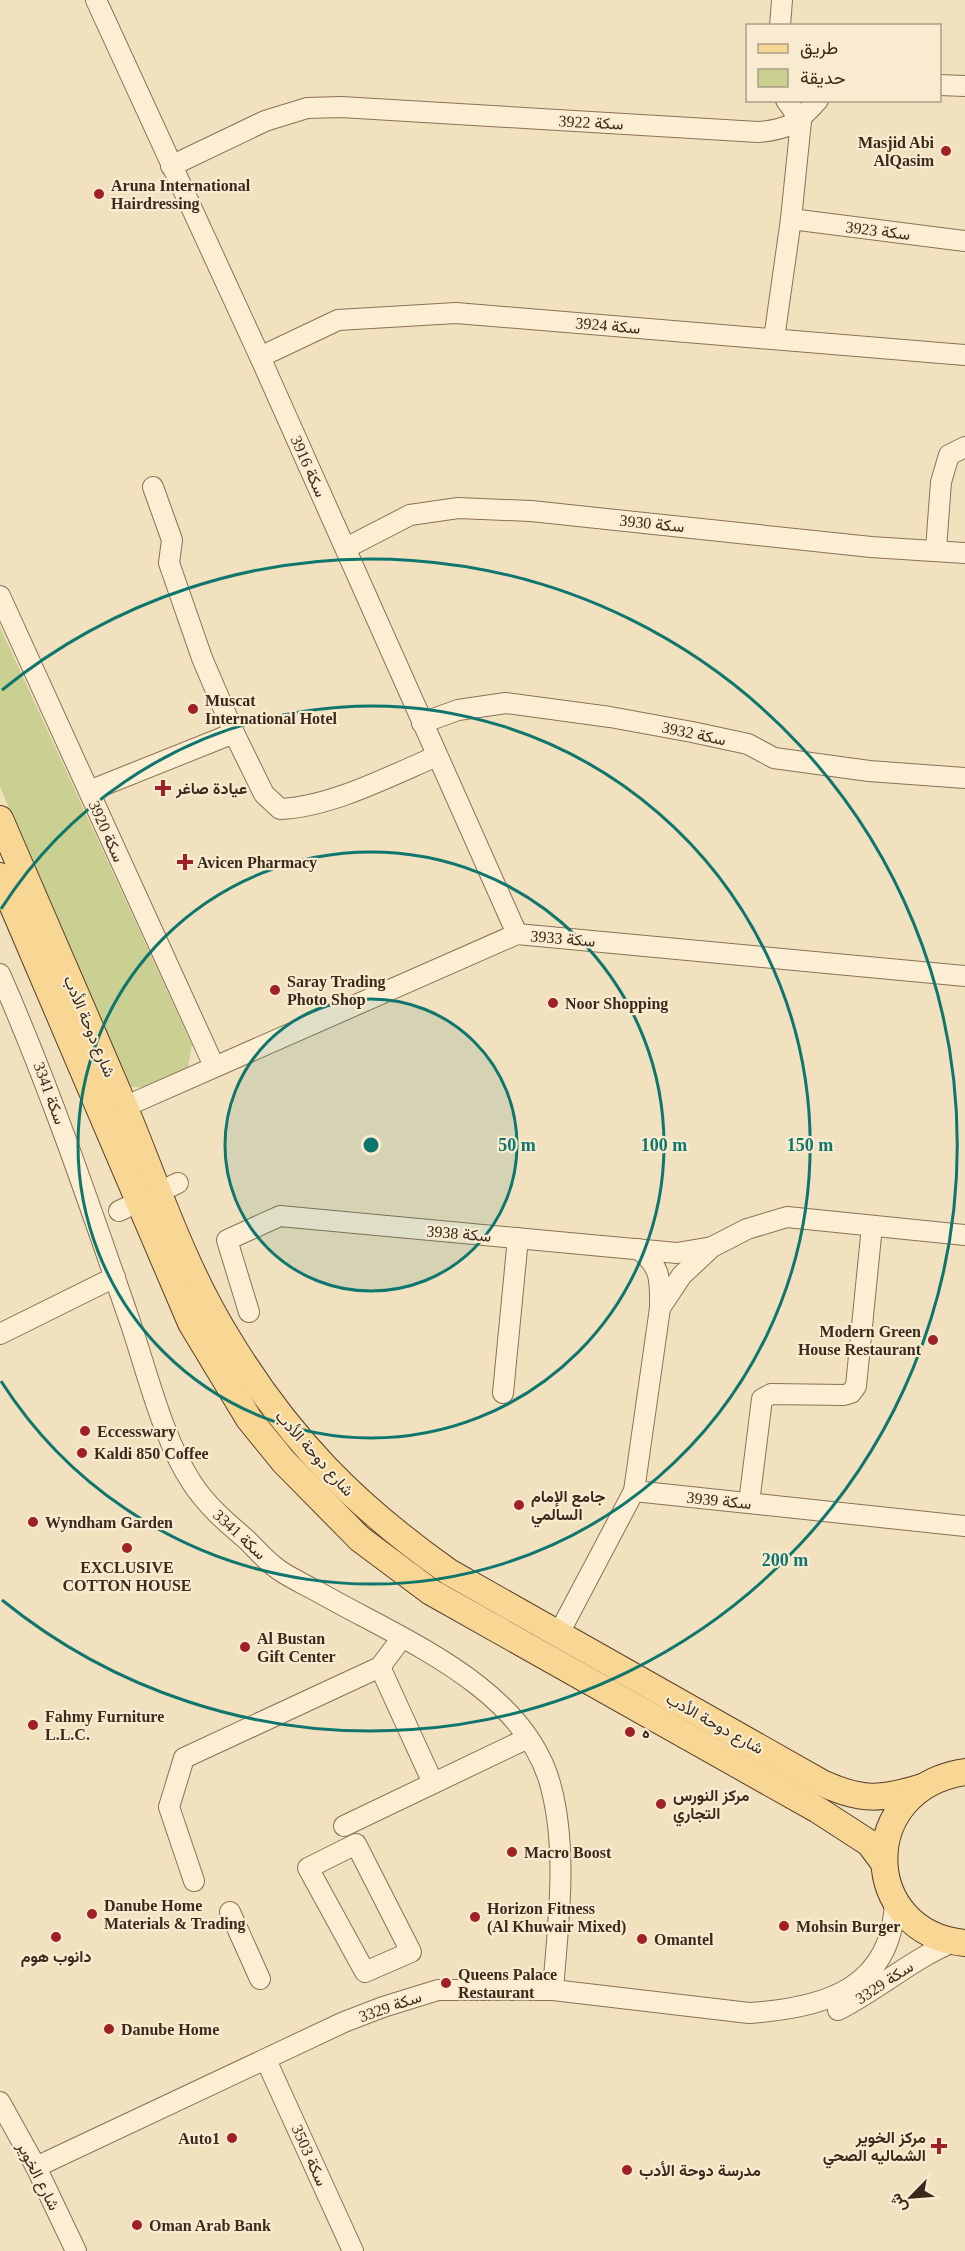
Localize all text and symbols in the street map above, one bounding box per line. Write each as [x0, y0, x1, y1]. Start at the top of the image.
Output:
legend [746, 24, 941, 102]
text: طريق [800, 38, 838, 59]
text: حديقة [800, 68, 846, 88]
street label: سكة 3922 [558, 112, 624, 133]
place label: Masjid Abi AlQasim [858, 134, 935, 169]
marker: Masjid Abi AlQasim [939, 144, 953, 158]
place label: Aruna International Hairdressing [111, 177, 251, 213]
marker: Aruna International Hairdressing [92, 187, 106, 201]
street label: سكة 3923 [845, 218, 911, 243]
street label: سكة 3924 [575, 314, 641, 337]
street label: سكة 3916 [288, 433, 330, 499]
street label: سكة 3930 [619, 512, 685, 535]
place label: Muscat International Hotel [205, 692, 338, 727]
marker: Muscat International Hotel [186, 702, 200, 716]
street label: سكة 3932 [660, 718, 727, 749]
marker: عيادة صاغر [154, 779, 172, 797]
place label: عيادة صاغر [175, 780, 247, 799]
street label: سكة 3920 [86, 798, 128, 864]
place label: Avicen Pharmacy [197, 854, 317, 872]
marker: Avicen Pharmacy [178, 855, 192, 869]
street label: سكة 3933 [530, 927, 596, 950]
street label: شارع دوحة الأدب [58, 973, 119, 1081]
place label: Saray Trading Photo Shop [287, 973, 386, 1009]
marker: Saray Trading Photo Shop [268, 983, 282, 997]
place label: Noor Shopping [565, 995, 668, 1013]
marker: Noor Shopping [546, 996, 560, 1010]
street label: سكة 3341 [30, 1060, 69, 1127]
centre of rings [361, 1135, 381, 1155]
text: 50 m [498, 1135, 536, 1155]
text: 100 m [641, 1135, 687, 1155]
text: 150 m [787, 1135, 833, 1155]
street label: سكة 3938 [426, 1222, 492, 1245]
place label: Modern Green House Restaurant [798, 1323, 922, 1358]
marker: Modern Green House Restaurant [926, 1333, 940, 1347]
street label: شارع دوحة الأدب [270, 1407, 357, 1501]
place label: Eccesswary [97, 1423, 176, 1441]
marker: Eccesswary [78, 1424, 92, 1438]
place label: Kaldi 850 Coffee [94, 1445, 209, 1462]
marker: Kaldi 850 Coffee [75, 1446, 89, 1460]
place label: جامع الإمام السالمي [531, 1488, 605, 1528]
street label: سكة 3939 [686, 1489, 752, 1512]
marker: جامع الإمام السالمي [512, 1498, 526, 1512]
street label: سكة 3341 [210, 1506, 269, 1563]
place label: Wyndham Garden [45, 1514, 173, 1532]
marker: Wyndham Garden [26, 1515, 40, 1529]
marker: EXCLUSIVE COTTON HOUSE [120, 1541, 134, 1555]
text: 200 m [762, 1550, 808, 1570]
place label: EXCLUSIVE COTTON HOUSE [62, 1559, 192, 1594]
place label: Al Bustan Gift Center [257, 1630, 336, 1665]
marker: Al Bustan Gift Center [238, 1640, 252, 1654]
street label: شارع دوحة الأدب [662, 1690, 766, 1760]
place label: Fahmy Furniture L.L.C. [45, 1708, 164, 1743]
marker: Fahmy Furniture L.L.C. [26, 1718, 40, 1732]
place label: ه [642, 1724, 650, 1741]
marker: ه [623, 1725, 637, 1739]
place label: مركز النورس التجاري [673, 1787, 750, 1827]
marker: مركز النورس التجاري [654, 1797, 668, 1811]
place label: Macro Boost [524, 1844, 612, 1861]
marker: Macro Boost [505, 1845, 519, 1859]
place label: Danube Home Materials & Trading [104, 1897, 246, 1933]
place label: Horizon Fitness (Al Khuwair Mixed) [487, 1900, 626, 1936]
marker: Danube Home Materials & Trading [85, 1907, 99, 1921]
marker: Horizon Fitness (Al Khuwair Mixed) [468, 1910, 482, 1924]
place label: Mohsin Burger [796, 1918, 900, 1936]
marker: Mohsin Burger [777, 1919, 791, 1933]
marker: دانوب هوم [49, 1930, 63, 1944]
place label: Omantel [654, 1931, 714, 1948]
marker: Omantel [635, 1932, 649, 1946]
place label: دانوب هوم [21, 1948, 91, 1967]
street label: سكة 3329 [852, 1958, 916, 2007]
place label: Queens Palace Restaurant [458, 1966, 557, 2001]
marker: Queens Palace Restaurant [439, 1976, 453, 1990]
street label: سكة 3329 [357, 1988, 424, 2025]
place label: Danube Home [121, 2021, 219, 2038]
marker: Danube Home [102, 2022, 116, 2036]
street label: سكة 3503 [289, 2122, 331, 2188]
place label: مركز الخوير الشماليه الصحي [823, 2129, 926, 2169]
place label: Auto1 [178, 2130, 220, 2147]
marker: Auto1 [225, 2131, 239, 2145]
marker: مركز الخوير الشماليه الصحي [930, 2137, 948, 2155]
street label: شارع الخوير [11, 2138, 63, 2215]
place label: مدرسة دوحة الأدب [639, 2161, 761, 2181]
marker: مدرسة دوحة الأدب [620, 2163, 634, 2177]
north arrow [881, 2167, 941, 2227]
text: ش [886, 2190, 911, 2215]
place label: Oman Arab Bank [149, 2217, 271, 2234]
marker: Oman Arab Bank [130, 2218, 144, 2232]

